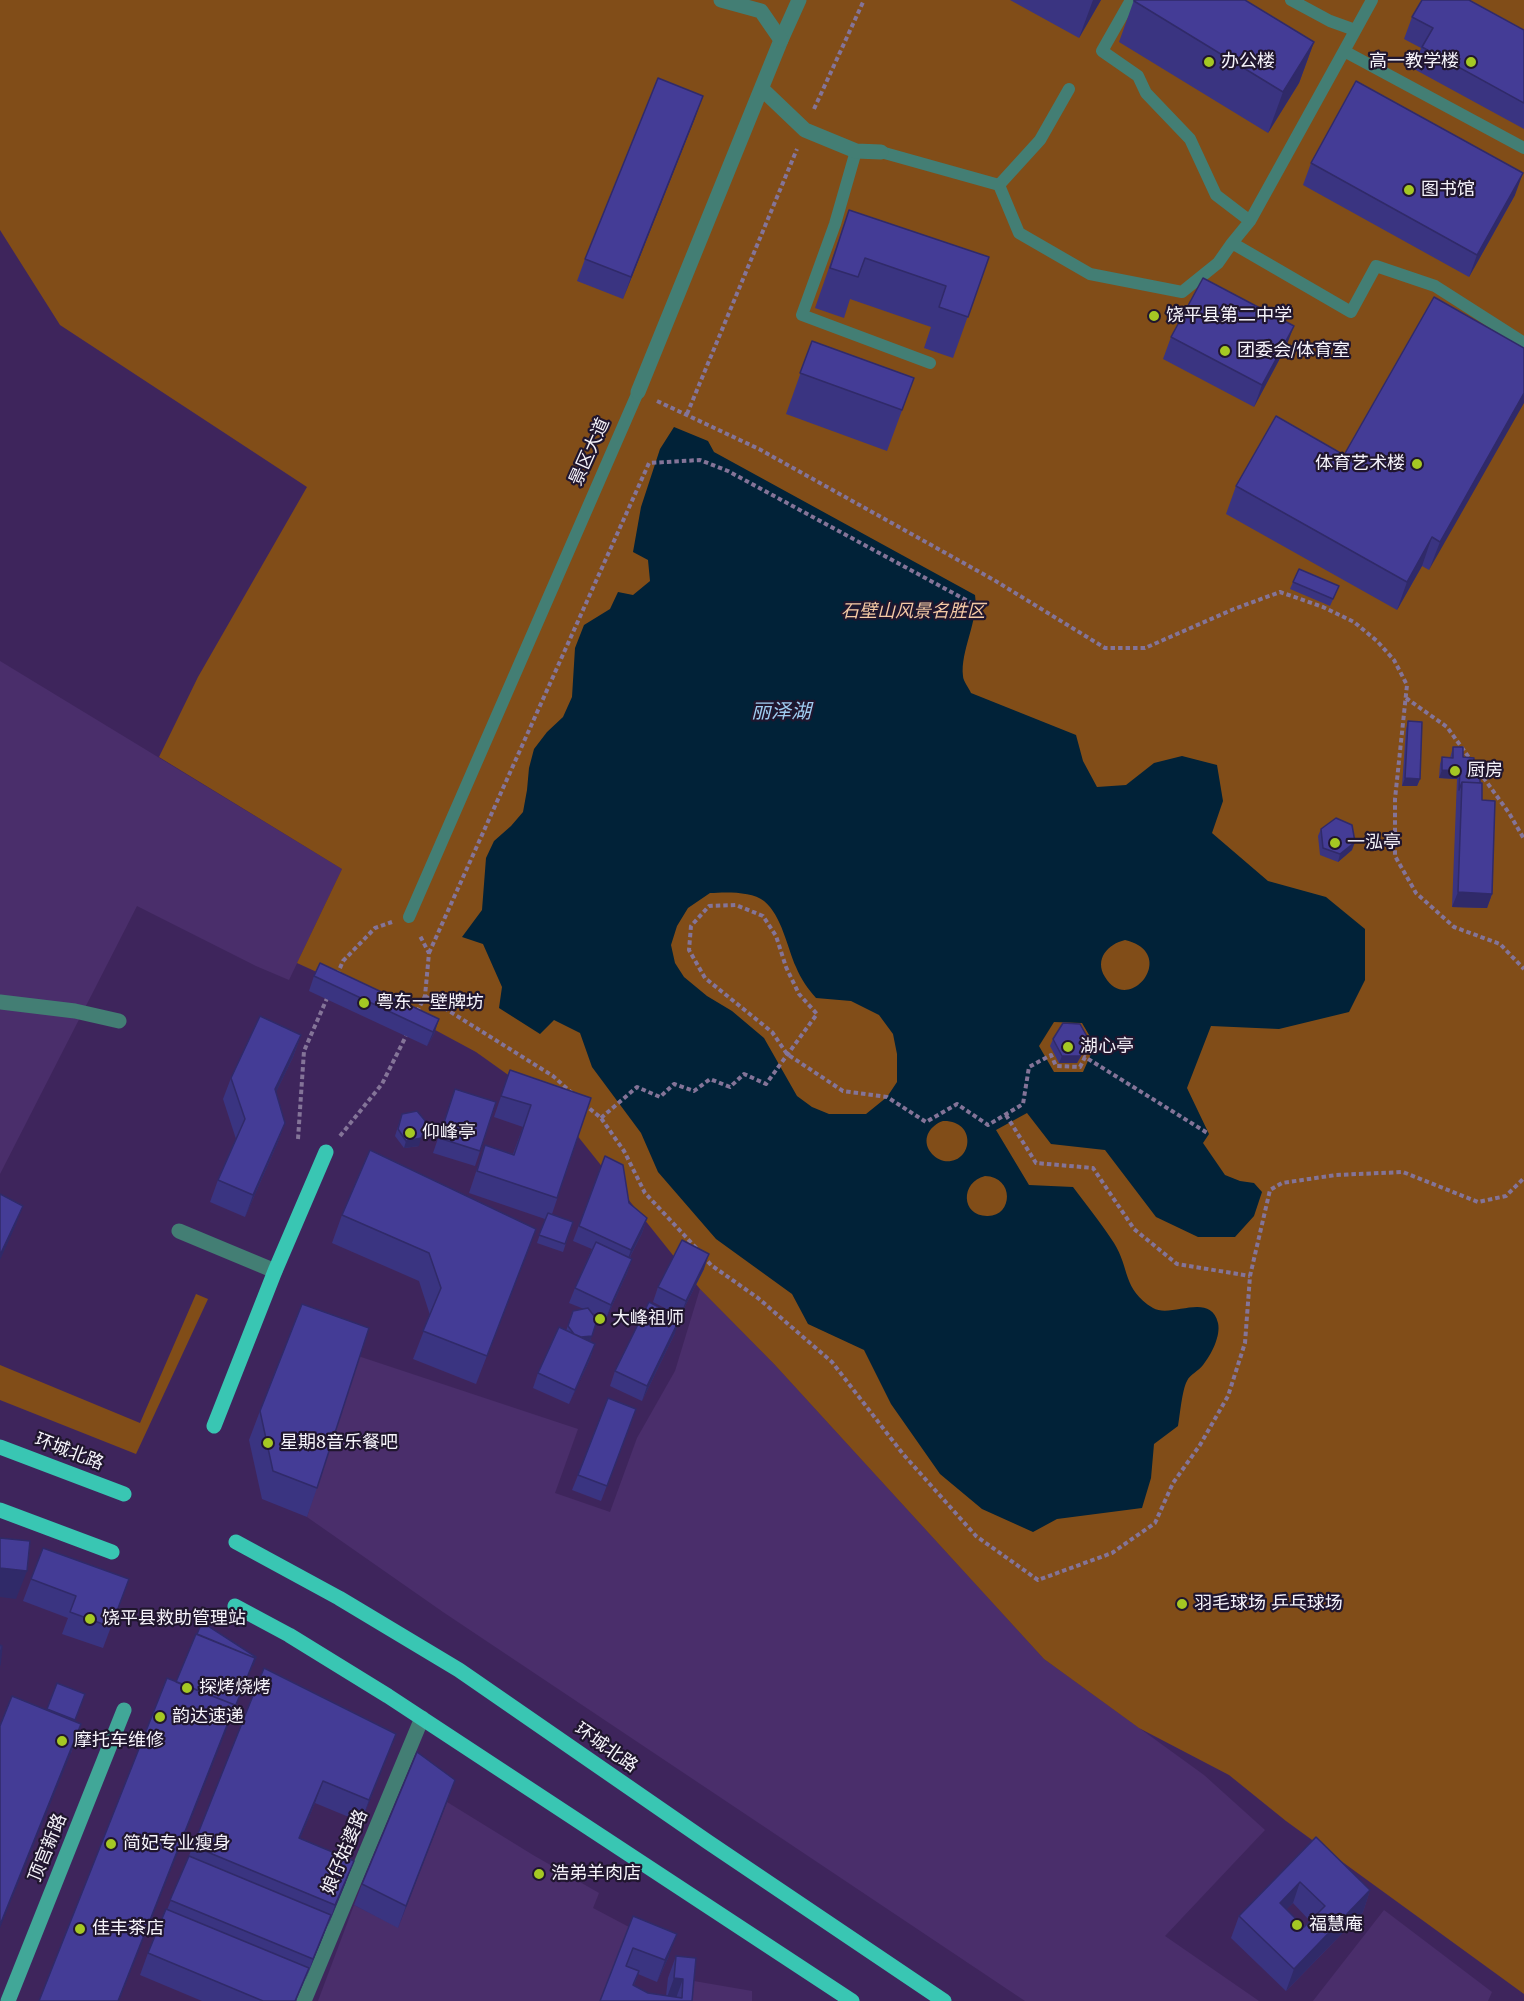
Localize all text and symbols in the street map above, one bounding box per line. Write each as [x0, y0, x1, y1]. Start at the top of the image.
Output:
place label: 办公楼 [1221, 51, 1275, 73]
place label: 高一教学楼 [1369, 51, 1459, 73]
marker: 办公楼 [1202, 55, 1216, 69]
marker: 高一教学楼 [1464, 55, 1478, 69]
place label: 图书馆 [1421, 179, 1475, 201]
marker: 图书馆 [1402, 183, 1416, 197]
place label: 饶平县第二中学 [1166, 305, 1292, 327]
marker: 饶平县第二中学 [1147, 309, 1161, 323]
place label: 团委会/体育室 [1237, 340, 1350, 362]
marker: 团委会/体育室 [1218, 344, 1232, 358]
street label: 景区大道 [565, 415, 615, 489]
place label: 体育艺术楼 [1315, 453, 1405, 475]
marker: 体育艺术楼 [1410, 457, 1424, 471]
park label: 石壁山风景名胜区 [841, 601, 985, 623]
water label: 丽泽湖 [751, 700, 811, 724]
place label: 厨房 [1467, 760, 1503, 782]
marker: 厨房 [1448, 764, 1462, 778]
place label: 一泓亭 [1347, 832, 1401, 854]
marker: 一泓亭 [1328, 836, 1342, 850]
place label: 粤东一壁牌坊 [376, 992, 484, 1014]
marker: 粤东一壁牌坊 [357, 996, 371, 1010]
place label: 湖心亭 [1080, 1036, 1134, 1058]
marker: 湖心亭 [1061, 1040, 1075, 1054]
place label: 仰峰亭 [422, 1122, 476, 1144]
marker: 仰峰亭 [403, 1126, 417, 1140]
place label: 大峰祖师 [612, 1308, 684, 1330]
marker: 大峰祖师 [593, 1312, 607, 1326]
street label: 环城北路 [32, 1429, 106, 1475]
place label: 星期8音乐餐吧 [280, 1432, 398, 1454]
marker: 星期8音乐餐吧 [261, 1436, 275, 1450]
place label: 羽毛球场 乒乓球场 [1194, 1593, 1343, 1615]
marker: 羽毛球场 乒乓球场 [1175, 1597, 1189, 1611]
place label: 饶平县救助管理站 [102, 1608, 246, 1630]
marker: 饶平县救助管理站 [83, 1612, 97, 1626]
place label: 探烤烧烤 [199, 1677, 271, 1699]
marker: 探烤烧烤 [180, 1681, 194, 1695]
place label: 韵达速递 [172, 1706, 244, 1728]
marker: 韵达速递 [153, 1710, 167, 1724]
street label: 环城北路 [570, 1719, 642, 1777]
place label: 摩托车维修 [74, 1730, 164, 1752]
marker: 摩托车维修 [55, 1734, 69, 1748]
street label: 娘仔姑婆路 [317, 1806, 373, 1898]
street label: 顶宫新路 [25, 1811, 71, 1885]
place label: 简妃专业瘦身 [123, 1833, 231, 1855]
marker: 简妃专业瘦身 [104, 1837, 118, 1851]
place label: 浩弟羊肉店 [551, 1863, 641, 1885]
marker: 浩弟羊肉店 [532, 1867, 546, 1881]
place label: 福慧庵 [1309, 1914, 1363, 1936]
place label: 佳丰茶店 [92, 1918, 164, 1940]
marker: 福慧庵 [1290, 1918, 1304, 1932]
marker: 佳丰茶店 [73, 1922, 87, 1936]

